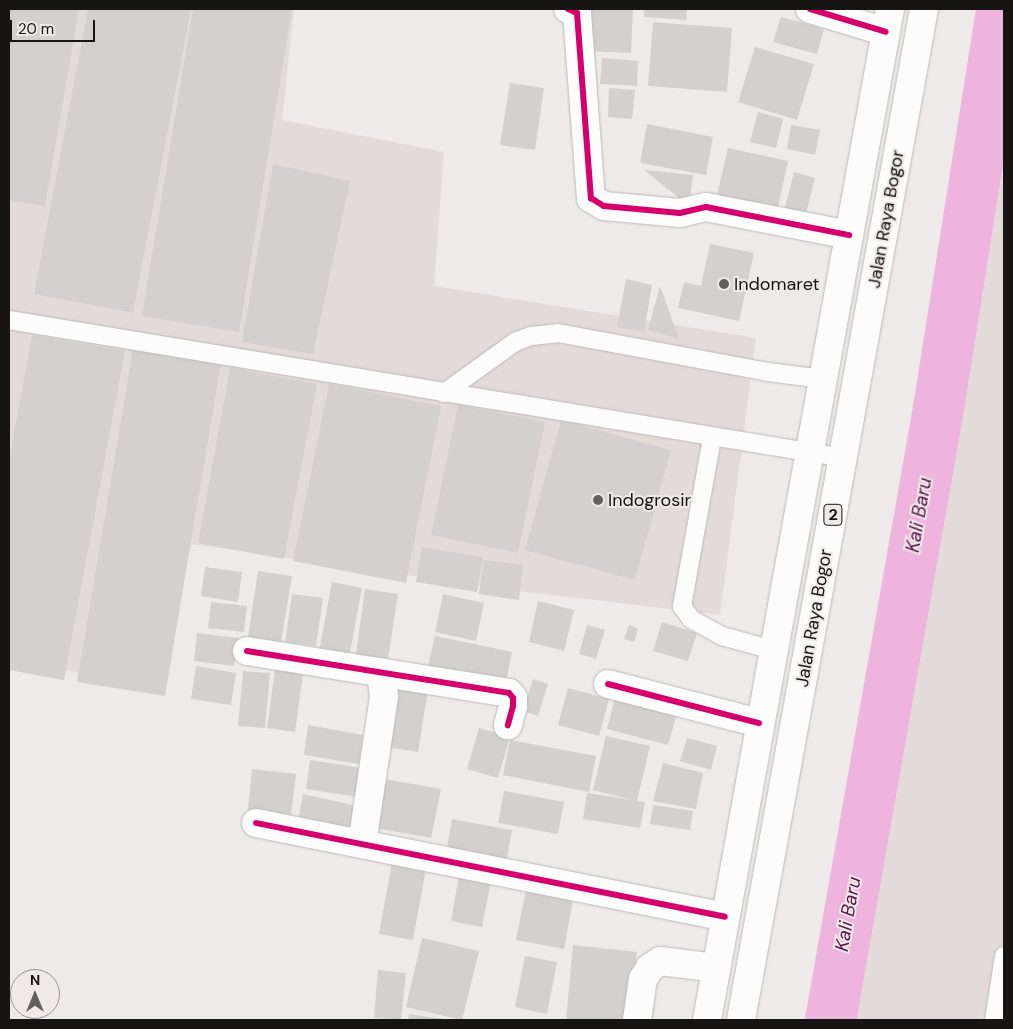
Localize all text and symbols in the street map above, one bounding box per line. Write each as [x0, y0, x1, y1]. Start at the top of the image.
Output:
scale bar [12, 10, 98, 42]
text: 20 m [18, 19, 54, 39]
street label: Jalan Raya Bogor [863, 148, 909, 290]
place label: Indomaret [734, 273, 820, 295]
marker: Indomaret [718, 278, 730, 290]
water label: Kali Baru [901, 476, 937, 554]
place label: Indogrosir [608, 489, 691, 511]
marker: Indogrosir [592, 494, 604, 506]
road number: 2 [823, 502, 843, 528]
street label: Jalan Raya Bogor [791, 547, 837, 689]
water label: Kali Baru [830, 875, 866, 953]
north arrow [10, 969, 60, 1019]
text: N [30, 971, 40, 989]

